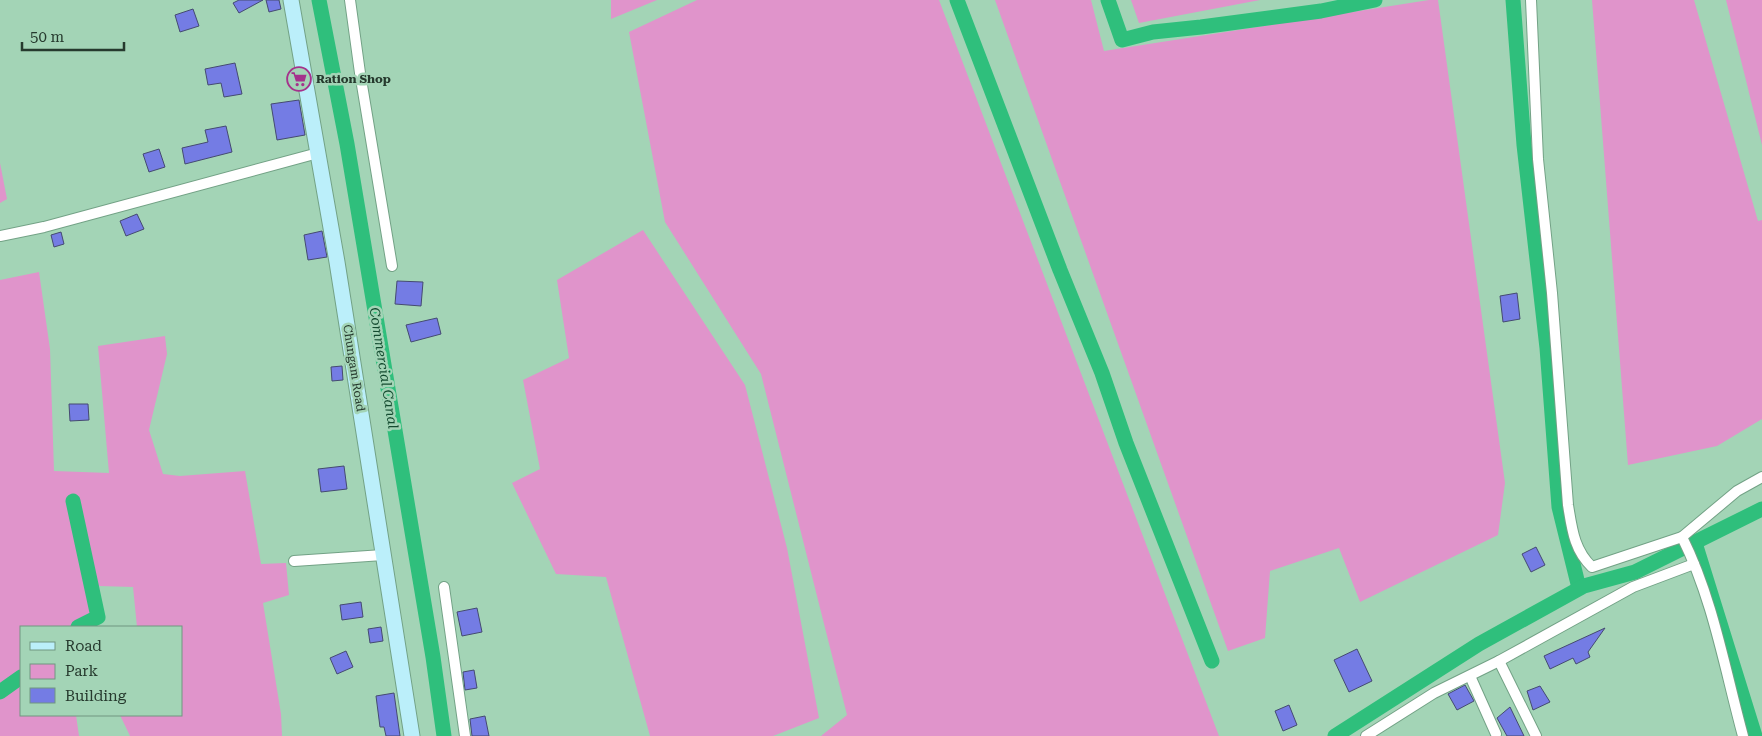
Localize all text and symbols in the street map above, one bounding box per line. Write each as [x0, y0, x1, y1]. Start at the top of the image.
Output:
scale bar [22, 20, 125, 52]
text: 50 m [30, 28, 65, 46]
supermarket icon: Ration Shop [286, 66, 312, 92]
place label: Ration Shop [316, 72, 391, 86]
water label: Commercial Canal [366, 306, 402, 430]
street label: Chungam Road [340, 323, 368, 413]
legend [20, 626, 182, 716]
text: Road [65, 637, 102, 655]
text: Park [65, 662, 99, 680]
text: Building [65, 687, 127, 705]

